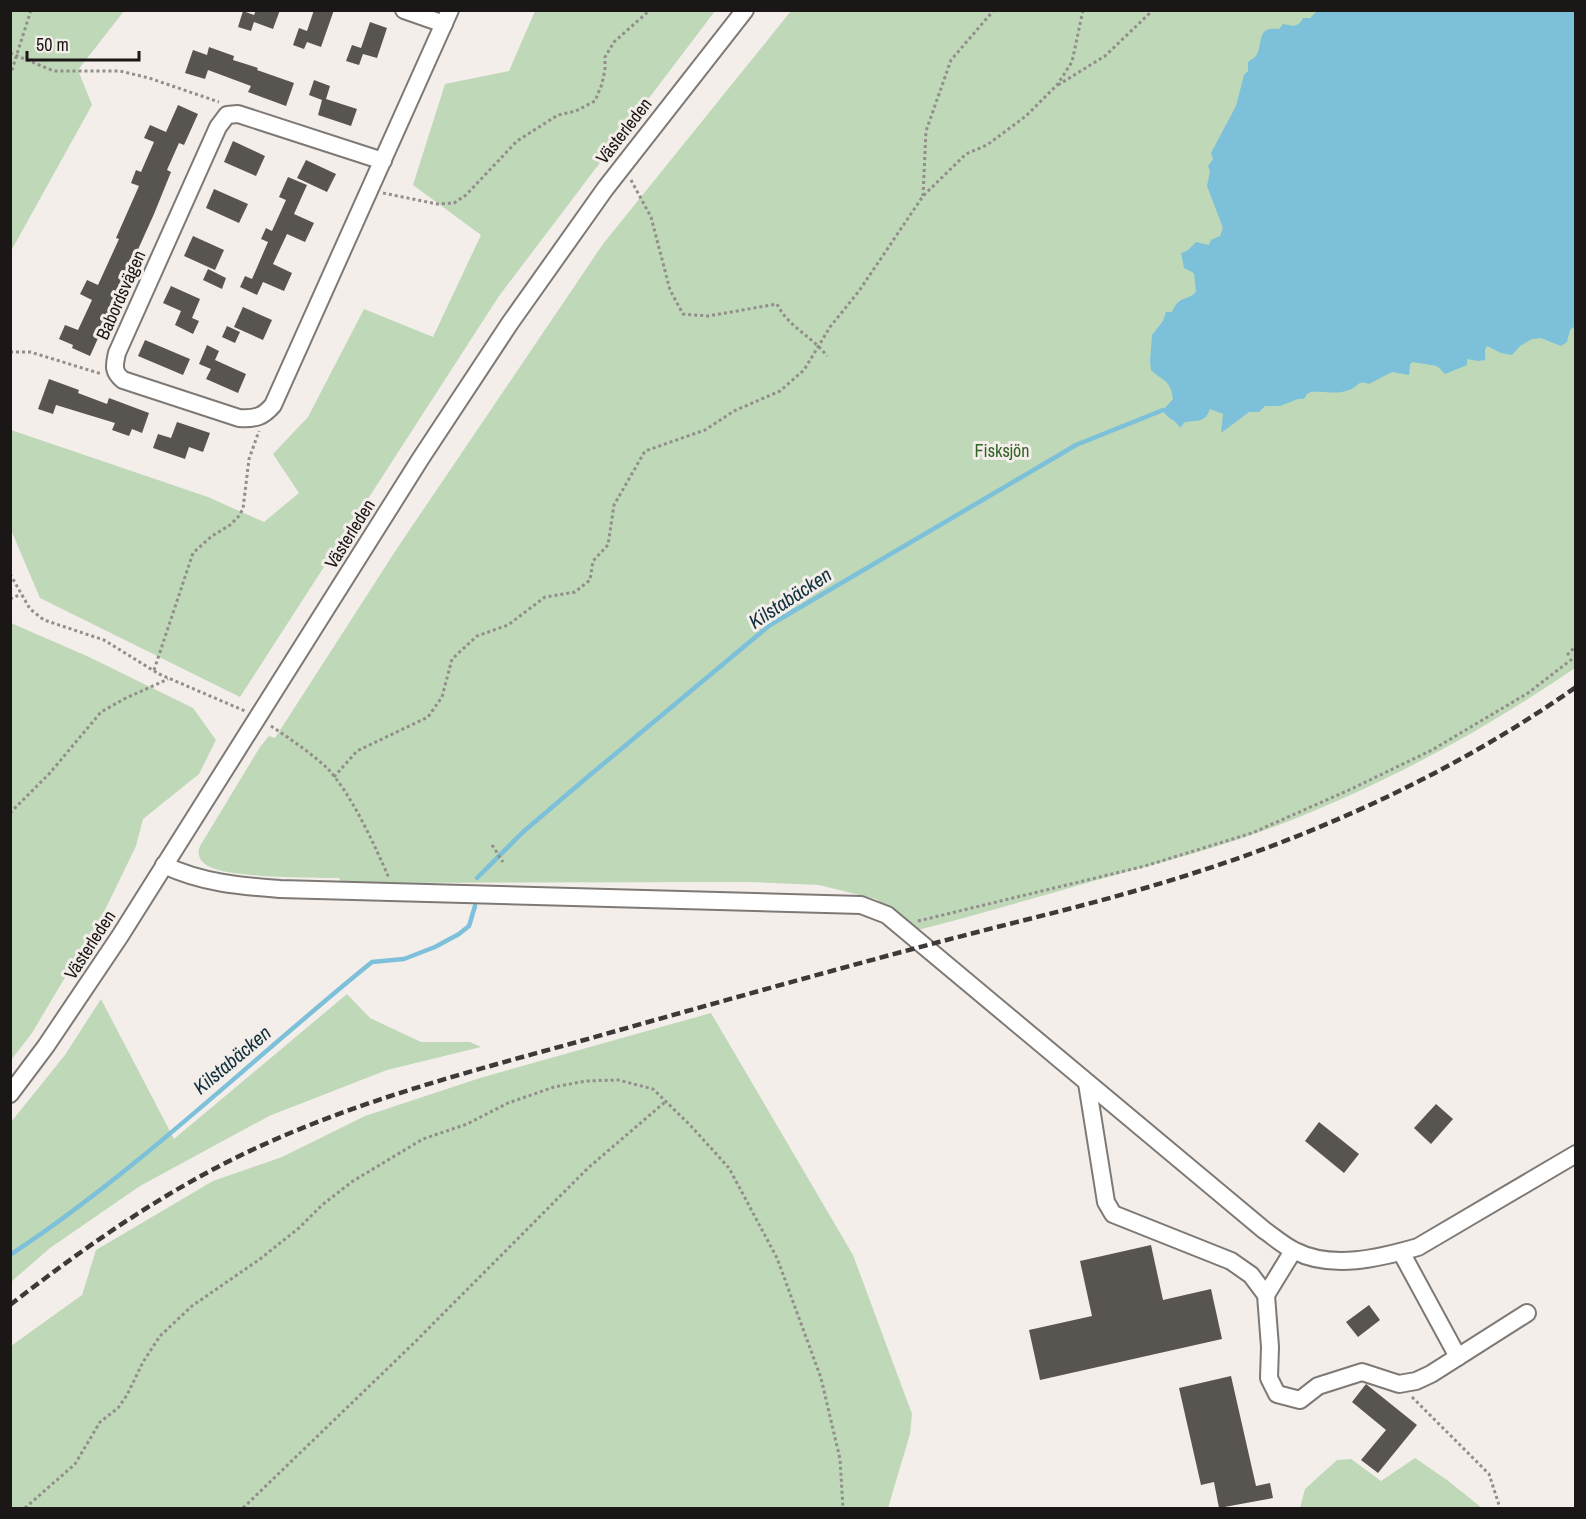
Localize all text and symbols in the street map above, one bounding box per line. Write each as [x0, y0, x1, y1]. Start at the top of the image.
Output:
scale bar [27, 24, 140, 62]
text: 50 m [36, 32, 69, 57]
street label: Västerleden [590, 92, 657, 169]
street label: Babordsvägen [90, 246, 151, 343]
park label: Fisksjön [975, 438, 1029, 463]
street label: Västerleden [318, 494, 381, 573]
water label: Kilstabäcken [743, 561, 836, 634]
street label: Västerleden [58, 905, 121, 984]
water label: Kilstabäcken [187, 1019, 276, 1100]

